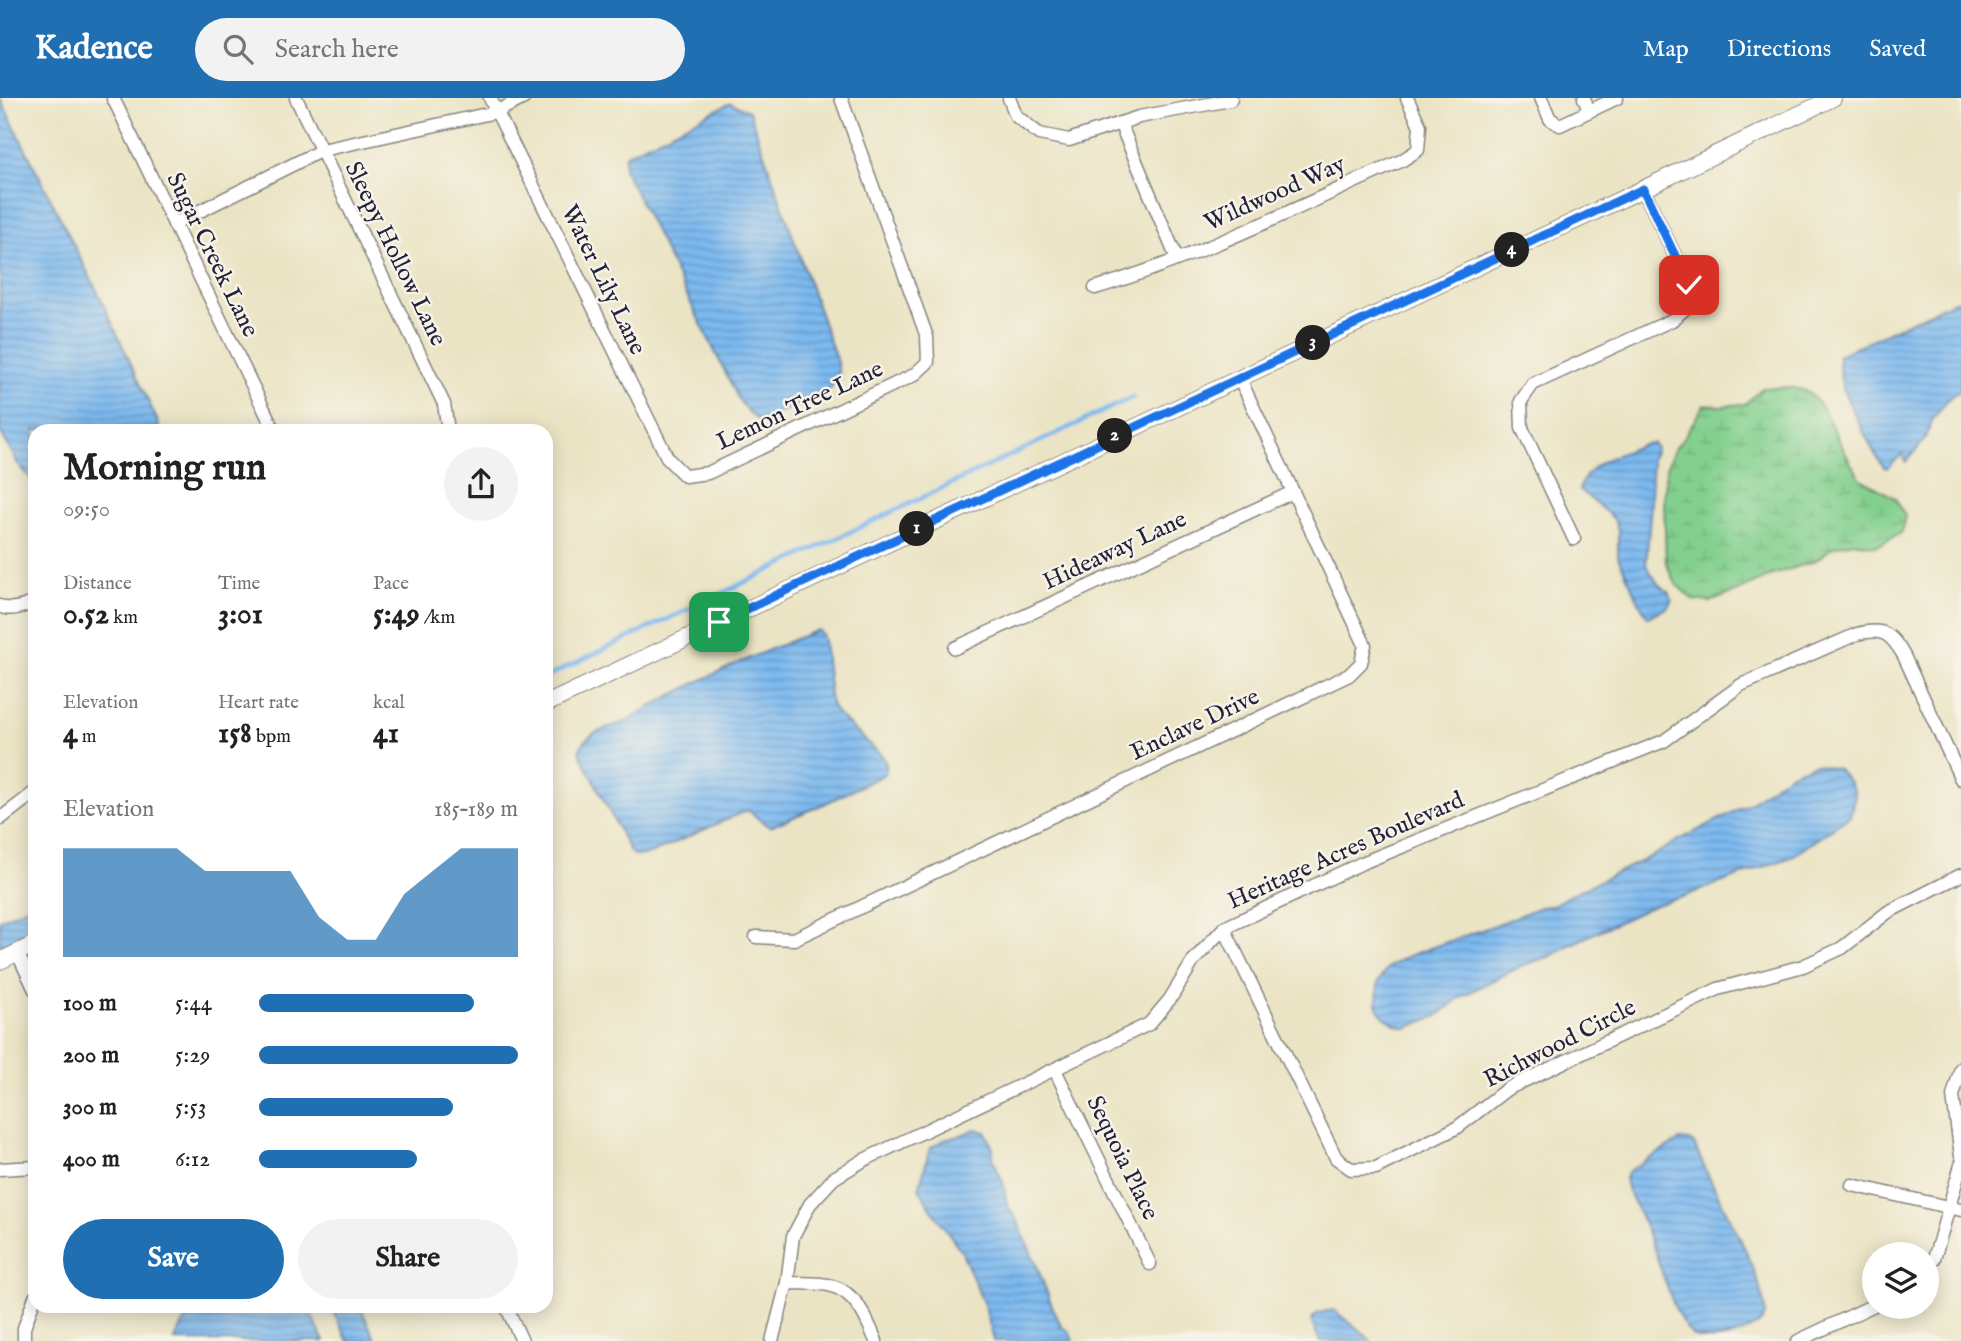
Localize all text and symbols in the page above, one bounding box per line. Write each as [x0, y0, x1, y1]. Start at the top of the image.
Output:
search box [195, 18, 685, 81]
text: Kadence [35, 28, 153, 70]
icon: search [219, 30, 257, 68]
text: Search here [275, 33, 399, 66]
text: Map [1643, 34, 1689, 65]
text: Directions [1727, 34, 1831, 65]
text: Saved [1869, 34, 1926, 65]
street label: Wildwood Way [1200, 149, 1351, 239]
street label: Sleepy Hollow Lane [337, 157, 453, 351]
street label: Sugar Creek Lane [159, 168, 265, 342]
street label: Water Lily Lane [553, 200, 653, 360]
pin: 4 [1494, 232, 1530, 268]
text: 4 [1507, 237, 1516, 261]
pin [1659, 255, 1719, 315]
icon: check [1670, 266, 1708, 304]
pin: 3 [1296, 326, 1330, 360]
text: 3 [1309, 330, 1316, 354]
street label: Lemon Tree Lane [712, 354, 888, 458]
pin: 2 [1098, 418, 1132, 454]
text: 2 [1110, 423, 1119, 447]
text: Morning run [63, 445, 266, 493]
button: share [444, 447, 518, 521]
text: 09:50 [63, 495, 110, 524]
street label: Hideaway Lane [1038, 504, 1192, 598]
pin: 1 [900, 512, 934, 546]
text: 1 [913, 516, 920, 540]
text: Distance [63, 572, 132, 596]
text: Time [218, 572, 260, 596]
text: Pace [373, 572, 409, 596]
pin [689, 592, 749, 652]
text: 0.52 [63, 596, 109, 634]
text: 3:01 [218, 596, 263, 634]
text: 5:49 [373, 596, 420, 634]
icon: arrive [700, 603, 738, 641]
text: km [109, 606, 138, 630]
text: /km [420, 606, 455, 630]
street label: Enclave Drive [1125, 682, 1265, 768]
text: Elevation [63, 691, 138, 715]
text: Heart rate [218, 691, 299, 715]
text: kcal [373, 691, 405, 715]
text: 4 [63, 715, 78, 753]
text: 158 [218, 715, 252, 753]
text: 41 [373, 715, 399, 753]
text: m [78, 725, 97, 749]
text: bpm [252, 725, 291, 749]
street label: Heritage Acres Boulevard [1223, 785, 1469, 917]
text: Elevation [63, 795, 154, 824]
text: 185–189 m [434, 795, 518, 824]
text: 100 m [63, 989, 117, 1018]
text: 5:44 [175, 989, 212, 1018]
street label: Richwood Circle [1479, 992, 1641, 1096]
text: 200 m [63, 1041, 119, 1070]
text: 5:29 [175, 1041, 210, 1070]
street label: Sequoia Place [1079, 1091, 1165, 1225]
text: 300 m [63, 1093, 117, 1122]
text: 5:53 [175, 1093, 206, 1122]
text: 400 m [63, 1145, 120, 1174]
text: 6:12 [175, 1145, 210, 1174]
button: Save [63, 1219, 284, 1299]
button: Share [298, 1219, 518, 1299]
map controls [1862, 1242, 1939, 1319]
button: layers [1862, 1242, 1939, 1319]

